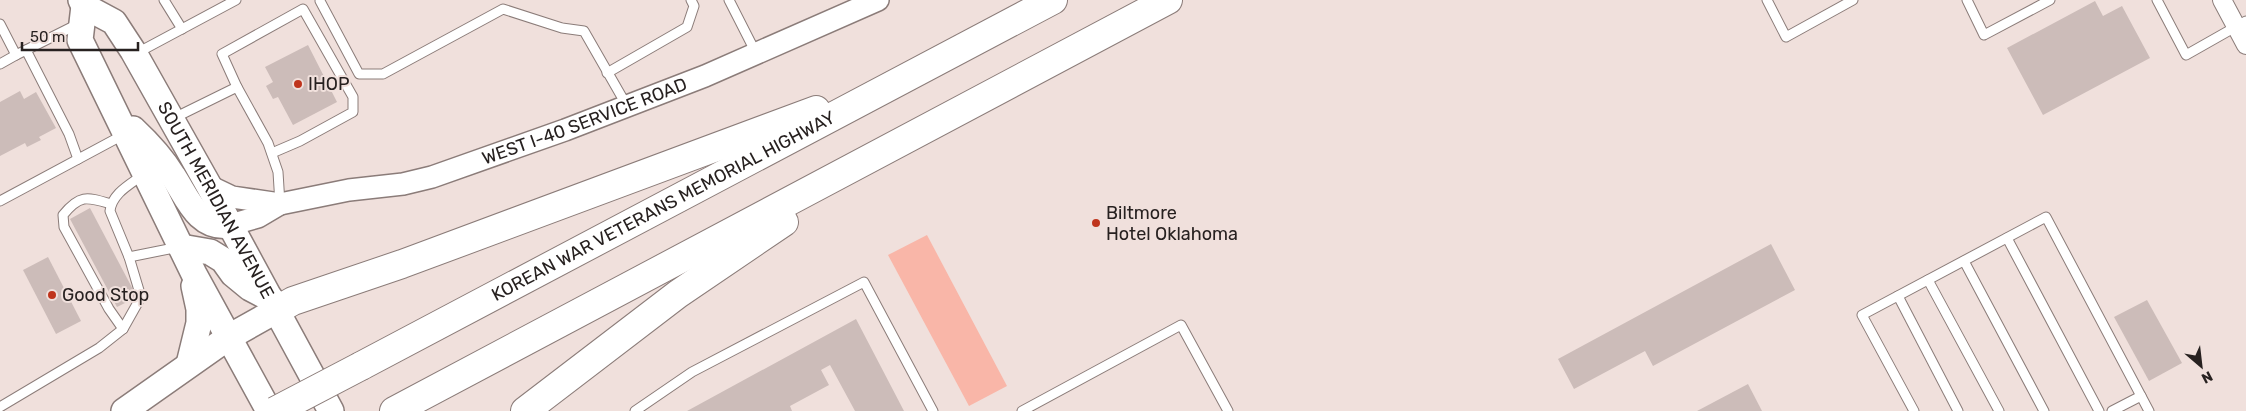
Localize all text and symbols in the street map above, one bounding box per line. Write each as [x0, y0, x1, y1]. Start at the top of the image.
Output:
scale bar [22, 20, 139, 52]
text: 50 m [30, 28, 65, 46]
place label: IHOP [308, 73, 350, 95]
street label: WEST I-40 SERVICE ROAD [479, 73, 690, 169]
marker: IHOP [292, 78, 304, 90]
street label: SOUTH MERIDIAN AVENUE [153, 98, 279, 302]
street label: KOREAN WAR VETERANS MEMORIAL HIGHWAY [488, 106, 839, 306]
place label: Biltmore Hotel Oklahoma [1106, 202, 1238, 245]
marker: Biltmore Hotel Oklahoma [1090, 217, 1102, 229]
place label: Good Stop [62, 284, 149, 306]
marker: Good Stop [46, 289, 58, 301]
north arrow [2176, 341, 2226, 391]
text: N [2198, 367, 2215, 387]

